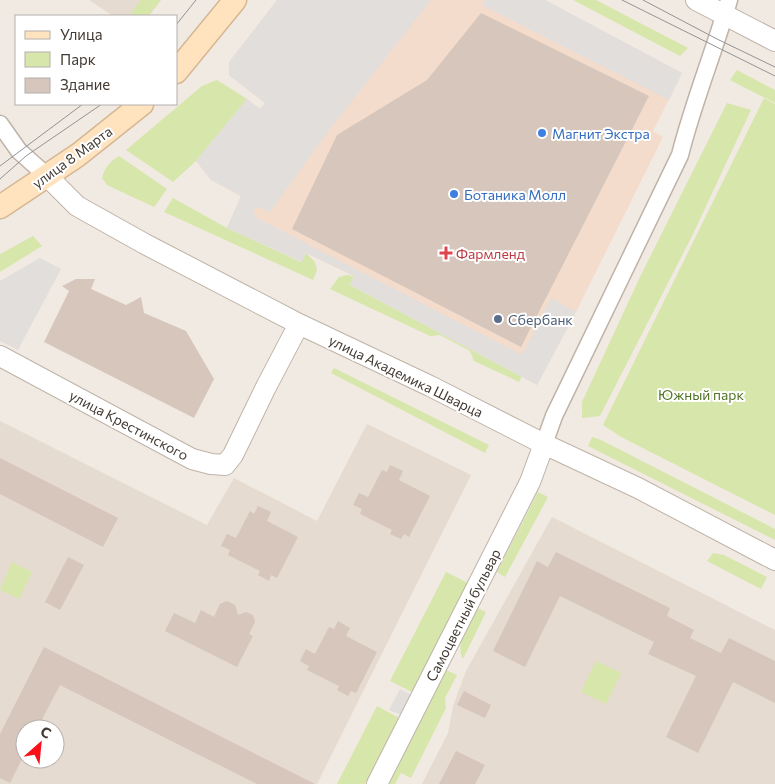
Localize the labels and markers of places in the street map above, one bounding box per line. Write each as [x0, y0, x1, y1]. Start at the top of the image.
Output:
place label: Магнит Экстра [552, 125, 650, 142]
marker: Магнит Экстра [536, 127, 548, 139]
place label: Ботаника Молл [464, 186, 566, 203]
marker: Ботаника Молл [448, 188, 460, 200]
place label: Фармленд [456, 245, 525, 262]
marker: Фармленд [440, 247, 452, 259]
place label: Сбербанк [508, 311, 573, 328]
marker: Сбербанк [492, 313, 504, 325]

